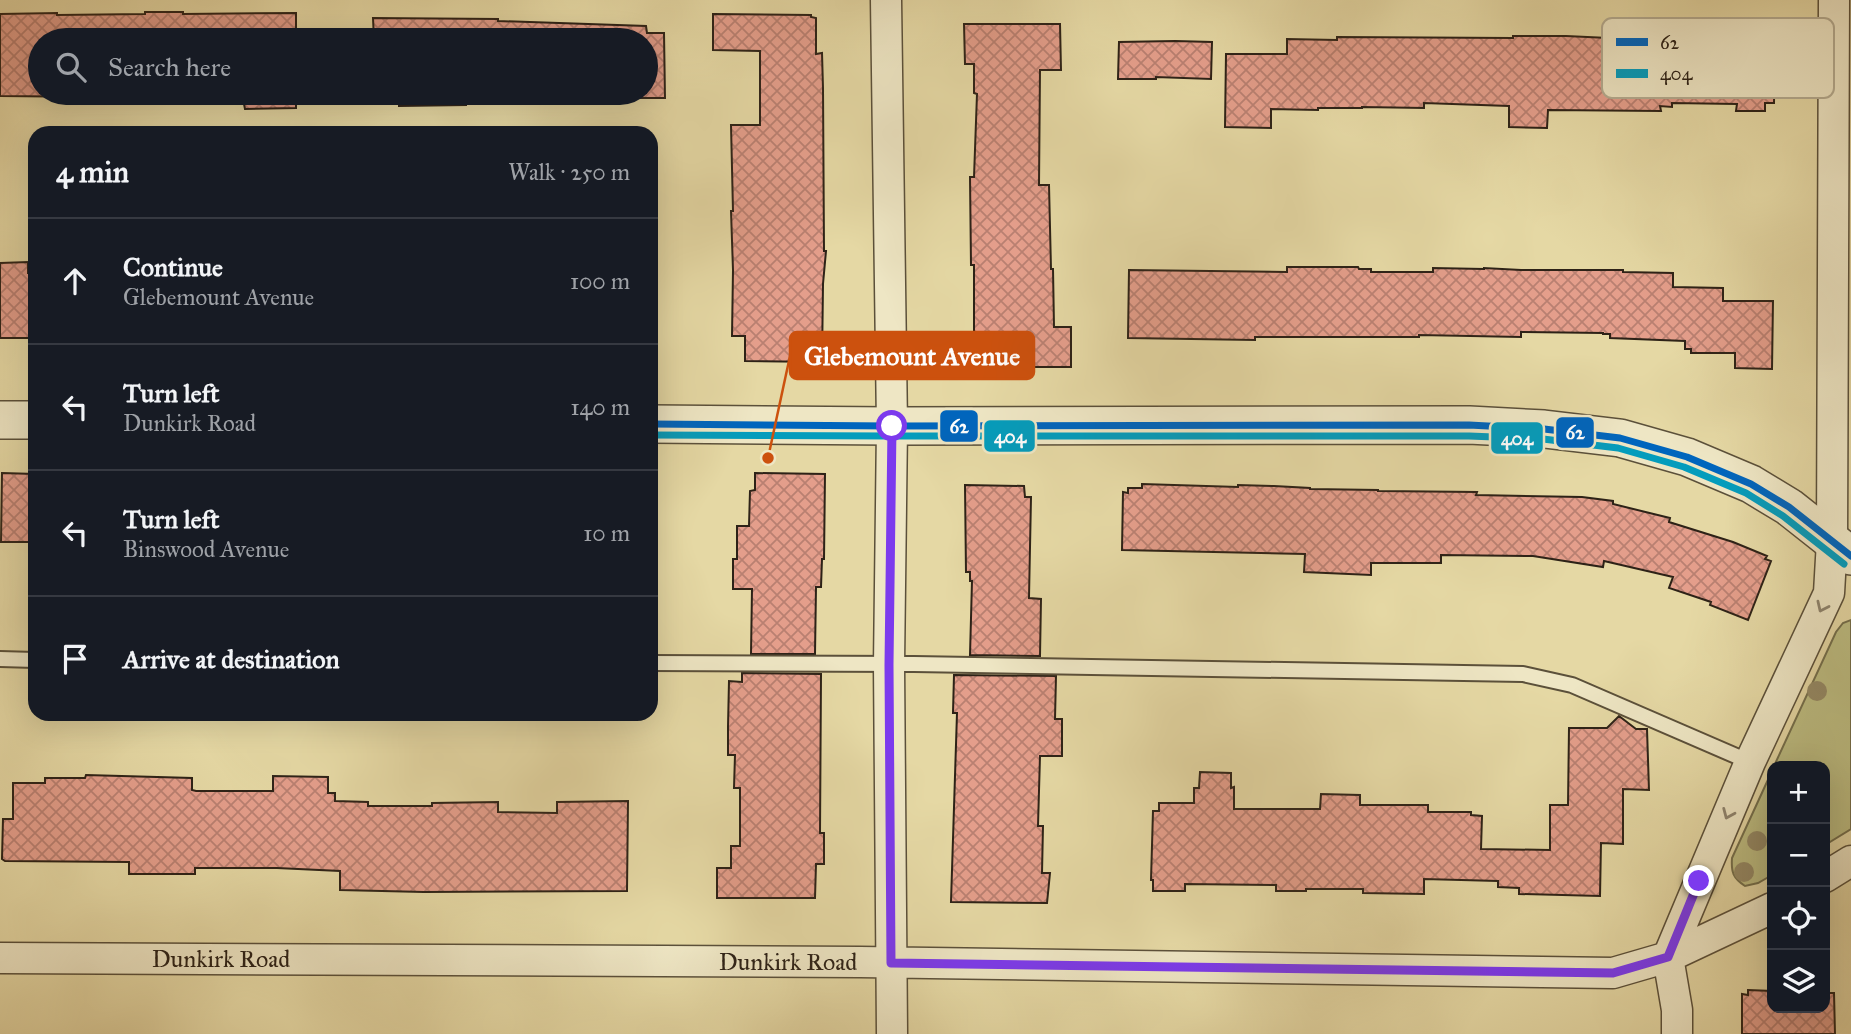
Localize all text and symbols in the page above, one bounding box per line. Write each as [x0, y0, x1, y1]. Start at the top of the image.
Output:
legend [1602, 18, 1834, 98]
search box [28, 28, 658, 105]
text: 62 [1660, 31, 1680, 54]
icon: search [52, 48, 90, 86]
text: Search here [108, 51, 231, 83]
text: 404 [1660, 62, 1693, 85]
text: 4 min [56, 154, 129, 190]
text: Walk · 250 m [508, 158, 630, 186]
text: Continue [123, 251, 223, 283]
icon: ahead [56, 262, 94, 300]
text: 100 m [570, 267, 630, 295]
text: Glebemount Avenue [123, 283, 314, 311]
callout: Glebemount Avenue [790, 332, 1034, 379]
text: Glebemount Avenue [804, 340, 1020, 372]
text: Turn left [123, 377, 219, 409]
icon: left [56, 388, 94, 426]
text: 140 m [570, 393, 630, 421]
text: Dunkirk Road [123, 409, 256, 437]
line badge: 62 [939, 409, 979, 443]
route start [876, 410, 907, 441]
text: 62 [949, 415, 969, 438]
line badge: 62 [1555, 416, 1595, 449]
line badge: 404 [983, 419, 1036, 453]
line badge: 404 [1490, 421, 1544, 455]
text: 62 [1565, 421, 1585, 444]
text: 404 [994, 425, 1028, 449]
text: 404 [1501, 427, 1535, 451]
text: Turn left [123, 503, 219, 535]
icon: left [56, 514, 94, 552]
text: 10 m [583, 519, 630, 547]
text: Binswood Avenue [123, 535, 289, 563]
one-way arrow [1816, 600, 1830, 612]
icon: arrive [56, 640, 94, 678]
text: Arrive at destination [123, 643, 340, 675]
map controls [1767, 761, 1830, 1013]
button: + [1767, 761, 1830, 824]
one-way arrow [1722, 808, 1736, 820]
button: − [1767, 824, 1830, 887]
route end [1683, 865, 1714, 896]
button: locate [1767, 887, 1830, 950]
street label: Dunkirk Road [152, 944, 290, 974]
street label: Dunkirk Road [719, 947, 857, 977]
button: layers [1767, 950, 1830, 1013]

